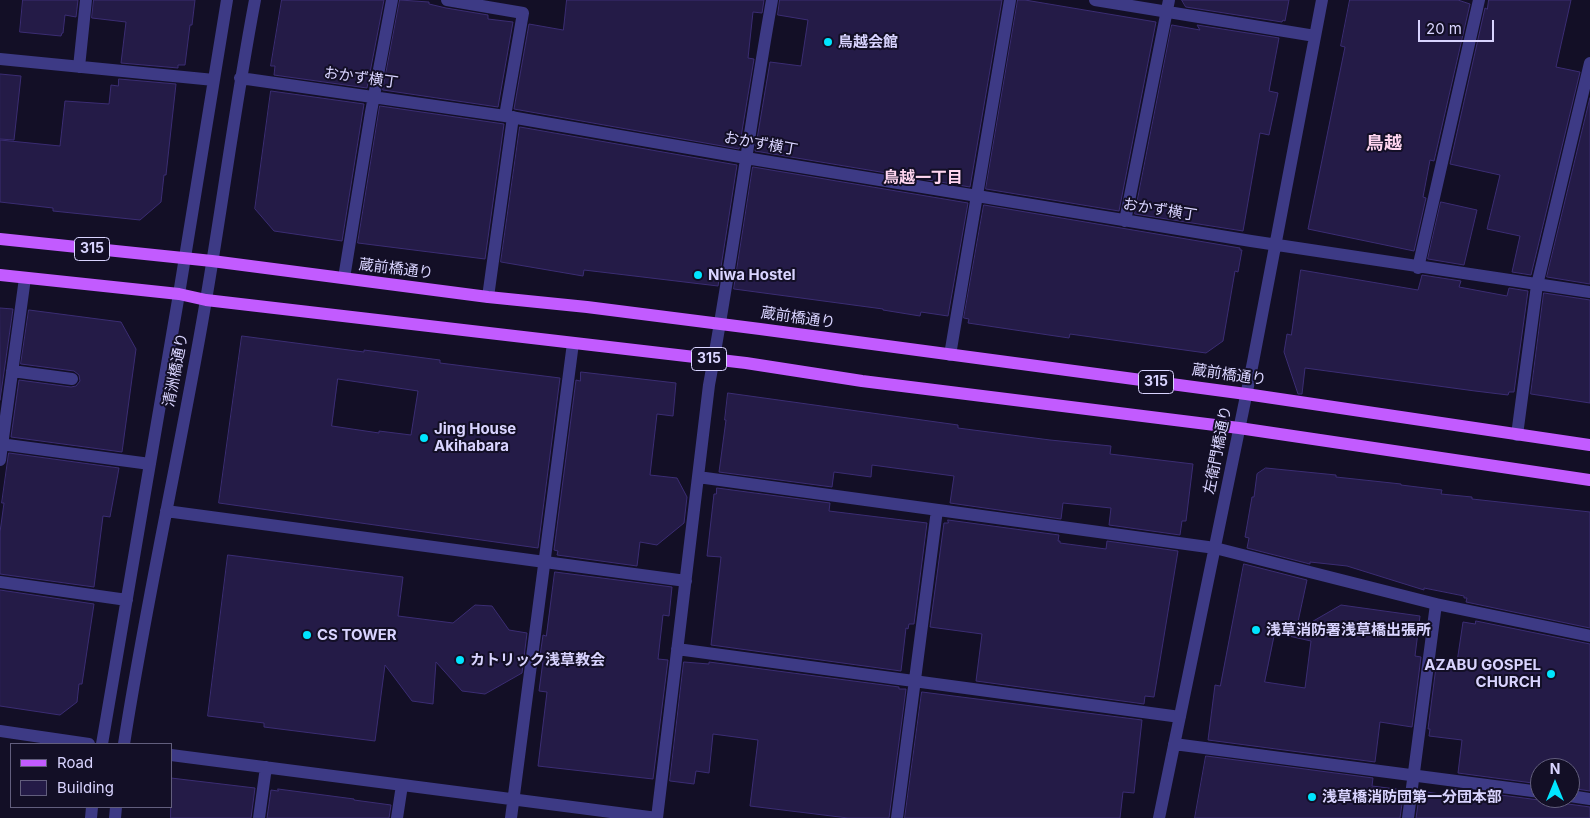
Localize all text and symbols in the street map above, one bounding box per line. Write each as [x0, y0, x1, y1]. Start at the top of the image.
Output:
scale bar [1420, 10, 1496, 42]
text: 20 m [1426, 19, 1462, 38]
place label: 鳥越会館 [838, 33, 898, 51]
marker: 鳥越会館 [822, 36, 834, 48]
street label: おかず横丁 [323, 64, 399, 92]
street label: おかず横丁 [723, 129, 799, 159]
district label: 鳥越 [1366, 133, 1402, 155]
district label: 鳥越一丁目 [883, 168, 963, 188]
street label: おかず横丁 [1122, 195, 1198, 225]
road number: 315 [74, 238, 110, 260]
street label: 蔵前橋通り [358, 255, 434, 283]
place label: Niwa Hostel [708, 266, 796, 284]
marker: Niwa Hostel [692, 269, 704, 281]
street label: 蔵前橋通り [760, 304, 836, 332]
street label: 清洲橋通り [160, 331, 192, 409]
road number: 315 [692, 348, 726, 370]
street label: 蔵前橋通り [1191, 361, 1267, 389]
road number: 315 [1138, 371, 1174, 394]
street label: 左衛門橋通り [1201, 404, 1235, 496]
place label: Jing House Akihabara [434, 420, 516, 455]
marker: Jing House Akihabara [418, 432, 430, 444]
place label: 浅草消防署浅草橋出張所 [1266, 621, 1431, 639]
marker: 浅草消防署浅草橋出張所 [1250, 624, 1262, 636]
place label: CS TOWER [317, 626, 397, 644]
marker: CS TOWER [301, 629, 313, 641]
place label: カトリック浅草教会 [470, 651, 605, 669]
marker: カトリック浅草教会 [454, 654, 466, 666]
place label: AZABU GOSPEL CHURCH [1424, 656, 1541, 691]
marker: AZABU GOSPEL CHURCH [1545, 668, 1557, 680]
legend [10, 743, 172, 808]
text: Road [57, 753, 93, 772]
north arrow [1530, 758, 1580, 808]
text: N [1550, 760, 1560, 777]
text: Building [57, 778, 114, 797]
place label: 浅草橋消防団第一分団本部 [1322, 788, 1502, 806]
marker: 浅草橋消防団第一分団本部 [1306, 791, 1318, 803]

